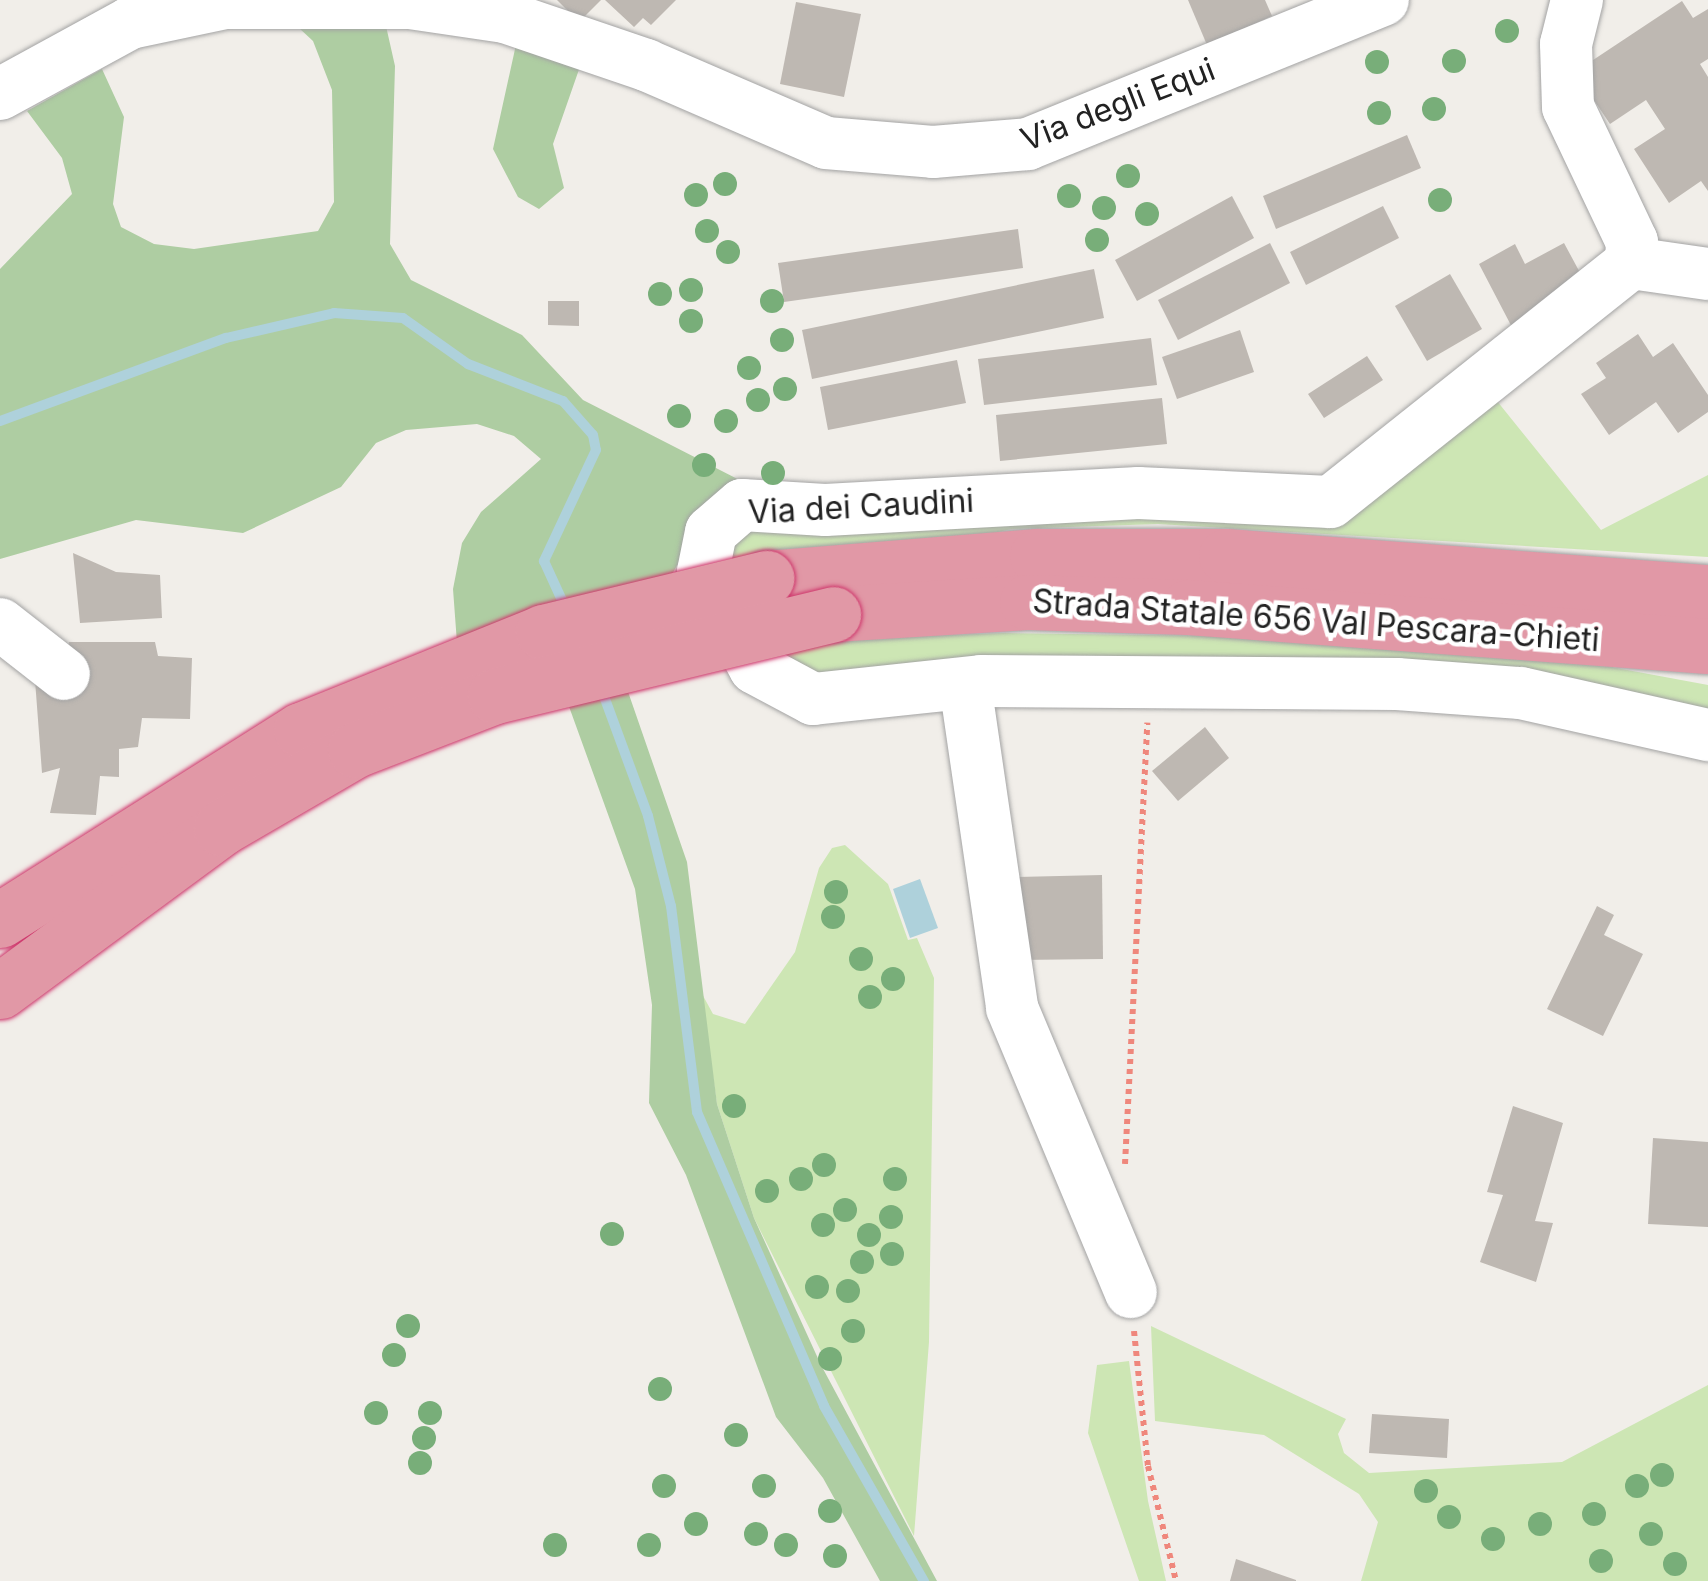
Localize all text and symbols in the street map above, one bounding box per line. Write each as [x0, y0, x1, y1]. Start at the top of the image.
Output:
street label: Via degli Equi [1016, 50, 1220, 160]
street label: Via dei Caudini [747, 482, 975, 532]
street label: Strada Statale 656 Val Pescara-Chieti [1031, 582, 1601, 660]

